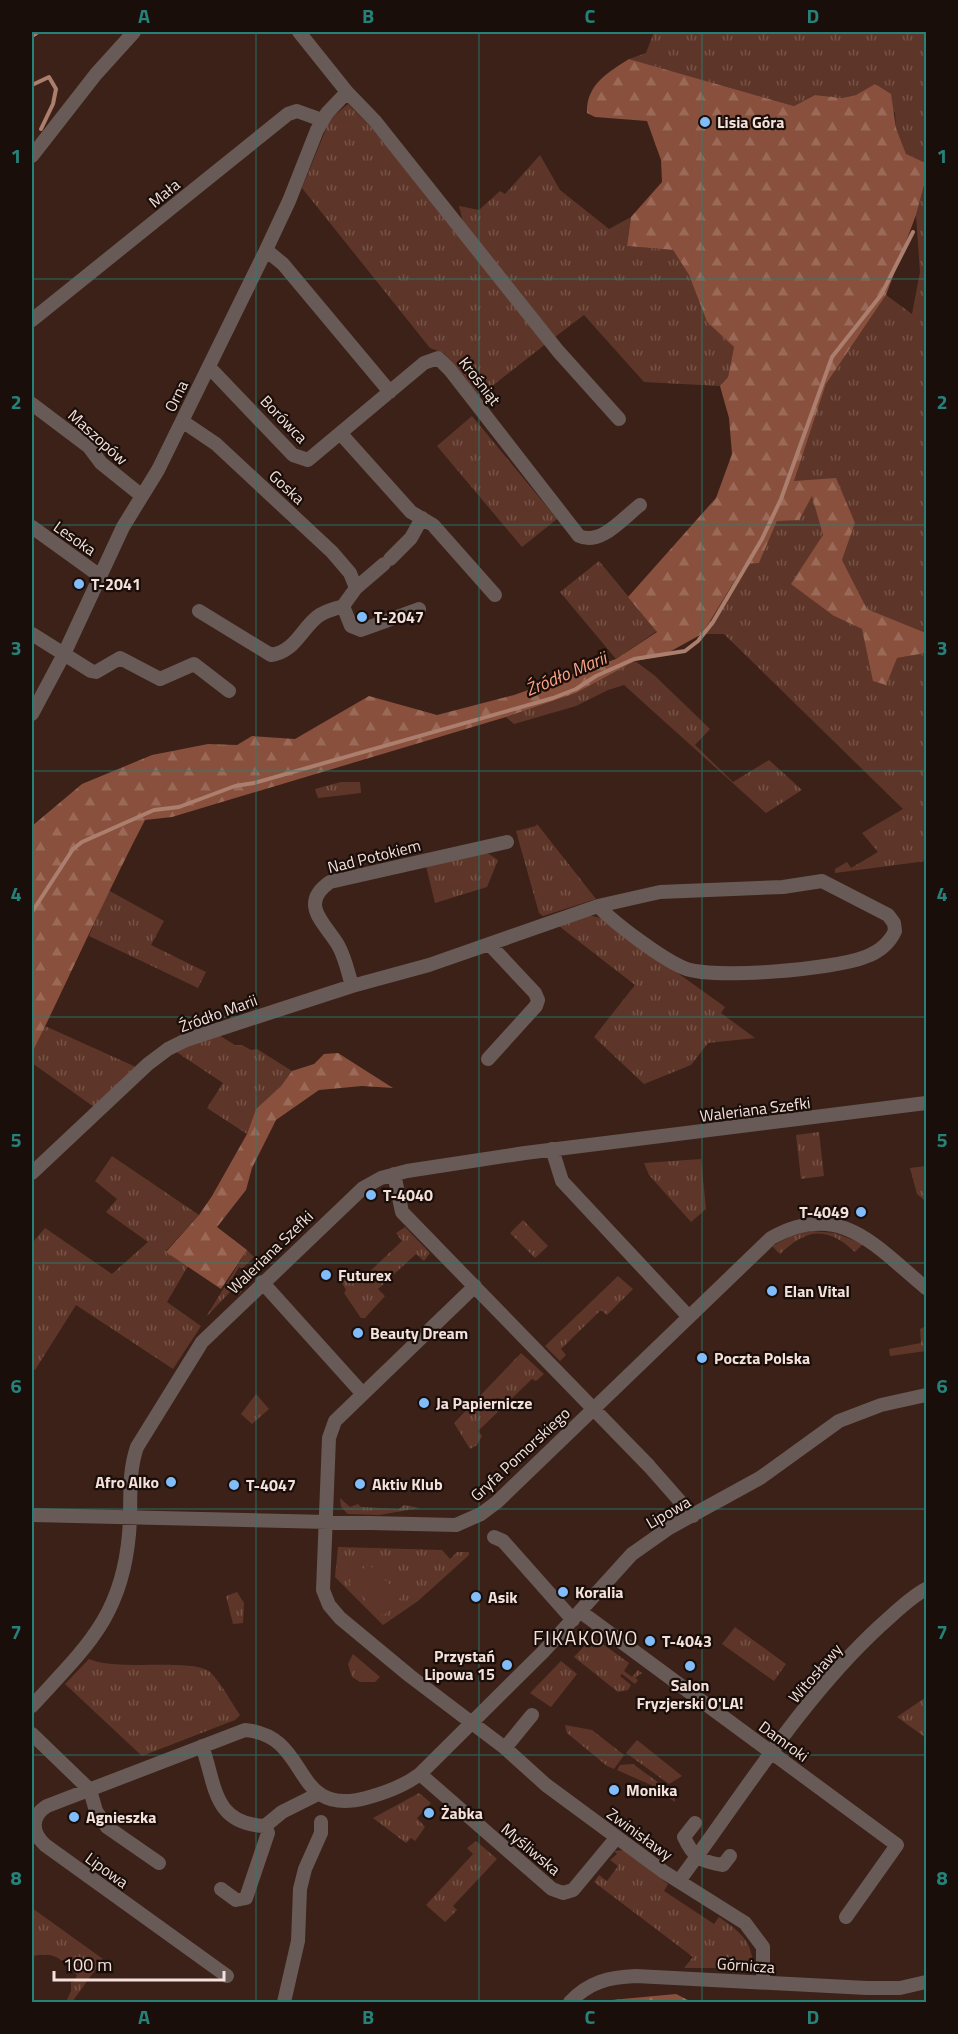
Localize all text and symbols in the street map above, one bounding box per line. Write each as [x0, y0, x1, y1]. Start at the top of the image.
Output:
text: A [138, 0, 150, 31]
text: B [362, 0, 374, 31]
text: C [585, 0, 596, 31]
text: D [807, 0, 819, 31]
place label: Lisia Góra [717, 110, 784, 134]
marker: Lisia Góra [698, 115, 712, 129]
text: 1 [10, 140, 22, 171]
text: 1 [936, 140, 948, 171]
street label: Mała [143, 173, 185, 213]
street label: Krośniąt [453, 352, 507, 411]
street label: Orna [158, 376, 194, 416]
text: 2 [10, 386, 22, 417]
text: 2 [936, 386, 948, 417]
street label: Borówca [255, 389, 313, 449]
street label: Maszopów [63, 403, 133, 471]
street label: Goska [264, 464, 310, 510]
street label: Lesoka [49, 515, 101, 561]
place label: T-2041 [91, 572, 141, 596]
marker: T-2041 [72, 577, 86, 591]
place label: T-2047 [374, 605, 424, 629]
marker: T-2047 [355, 610, 369, 624]
text: 3 [10, 632, 22, 663]
text: 3 [936, 632, 948, 663]
water label: Źródło Marii [521, 643, 613, 703]
street label: Nad Potokiem [325, 833, 423, 879]
text: 4 [10, 878, 22, 909]
text: 4 [936, 878, 948, 909]
street label: Źródło Marii [176, 988, 260, 1038]
street label: Waleriana Szefki [698, 1090, 812, 1128]
text: 5 [10, 1124, 22, 1155]
text: 5 [936, 1124, 948, 1155]
place label: T-4040 [383, 1183, 433, 1207]
marker: T-4040 [364, 1188, 378, 1202]
place label: T-4049 [799, 1200, 849, 1224]
street label: Waleriana Szefki [222, 1205, 318, 1299]
marker: T-4049 [854, 1205, 868, 1219]
place label: Futurex [338, 1263, 392, 1287]
marker: Futurex [319, 1268, 333, 1282]
place label: Elan Vital [784, 1279, 850, 1303]
marker: Elan Vital [765, 1284, 779, 1298]
place label: Beauty Dream [370, 1321, 468, 1345]
marker: Beauty Dream [351, 1326, 365, 1340]
place label: Poczta Polska [714, 1346, 810, 1370]
marker: Poczta Polska [695, 1351, 709, 1365]
text: 6 [10, 1370, 22, 1401]
text: 6 [936, 1370, 948, 1401]
place label: Ja Papiernicze [436, 1391, 533, 1415]
marker: Ja Papiernicze [417, 1396, 431, 1410]
street label: Gryfa Pomorskiego [465, 1401, 575, 1507]
place label: Afro Alko [95, 1470, 159, 1494]
place label: Aktiv Klub [372, 1472, 443, 1496]
place label: T-4047 [246, 1473, 296, 1497]
marker: Afro Alko [164, 1475, 178, 1489]
marker: Aktiv Klub [353, 1477, 367, 1491]
marker: T-4047 [227, 1478, 241, 1492]
street label: Lipowa [641, 1490, 695, 1534]
place label: Koralia [575, 1580, 623, 1604]
place label: Asik [488, 1585, 518, 1609]
marker: Koralia [556, 1585, 570, 1599]
marker: Asik [469, 1590, 483, 1604]
text: 7 [10, 1616, 22, 1647]
text: 7 [936, 1616, 948, 1647]
district label: FIKAKOWO [533, 1622, 639, 1653]
place label: T-4043 [662, 1629, 712, 1653]
marker: T-4043 [643, 1634, 657, 1648]
street label: Witosławy [782, 1638, 848, 1708]
place label: Przystań Lipowa 15 [424, 1644, 495, 1686]
marker: Przystań Lipowa 15 [500, 1658, 514, 1672]
marker: Salon Fryzjerski O'LA! [683, 1659, 697, 1673]
place label: Salon Fryzjerski O'LA! [636, 1673, 744, 1715]
street label: Damroki [754, 1715, 814, 1767]
place label: Monika [626, 1778, 678, 1802]
marker: Monika [607, 1783, 621, 1797]
place label: Żabka [441, 1801, 483, 1825]
street label: Zwinisławy [602, 1802, 678, 1866]
place label: Agnieszka [86, 1805, 156, 1829]
marker: Żabka [422, 1806, 436, 1820]
marker: Agnieszka [67, 1810, 81, 1824]
street label: Myśliwska [496, 1817, 566, 1881]
street label: Lipowa [80, 1846, 134, 1894]
text: 8 [10, 1862, 22, 1893]
text: 8 [936, 1862, 948, 1893]
scale bar [54, 1944, 224, 1982]
text: 100 m [63, 1951, 112, 1978]
street label: Górnicza [716, 1951, 776, 1979]
text: A [138, 2001, 150, 2032]
text: B [362, 2001, 374, 2032]
text: C [585, 2001, 596, 2032]
text: D [807, 2001, 819, 2032]

